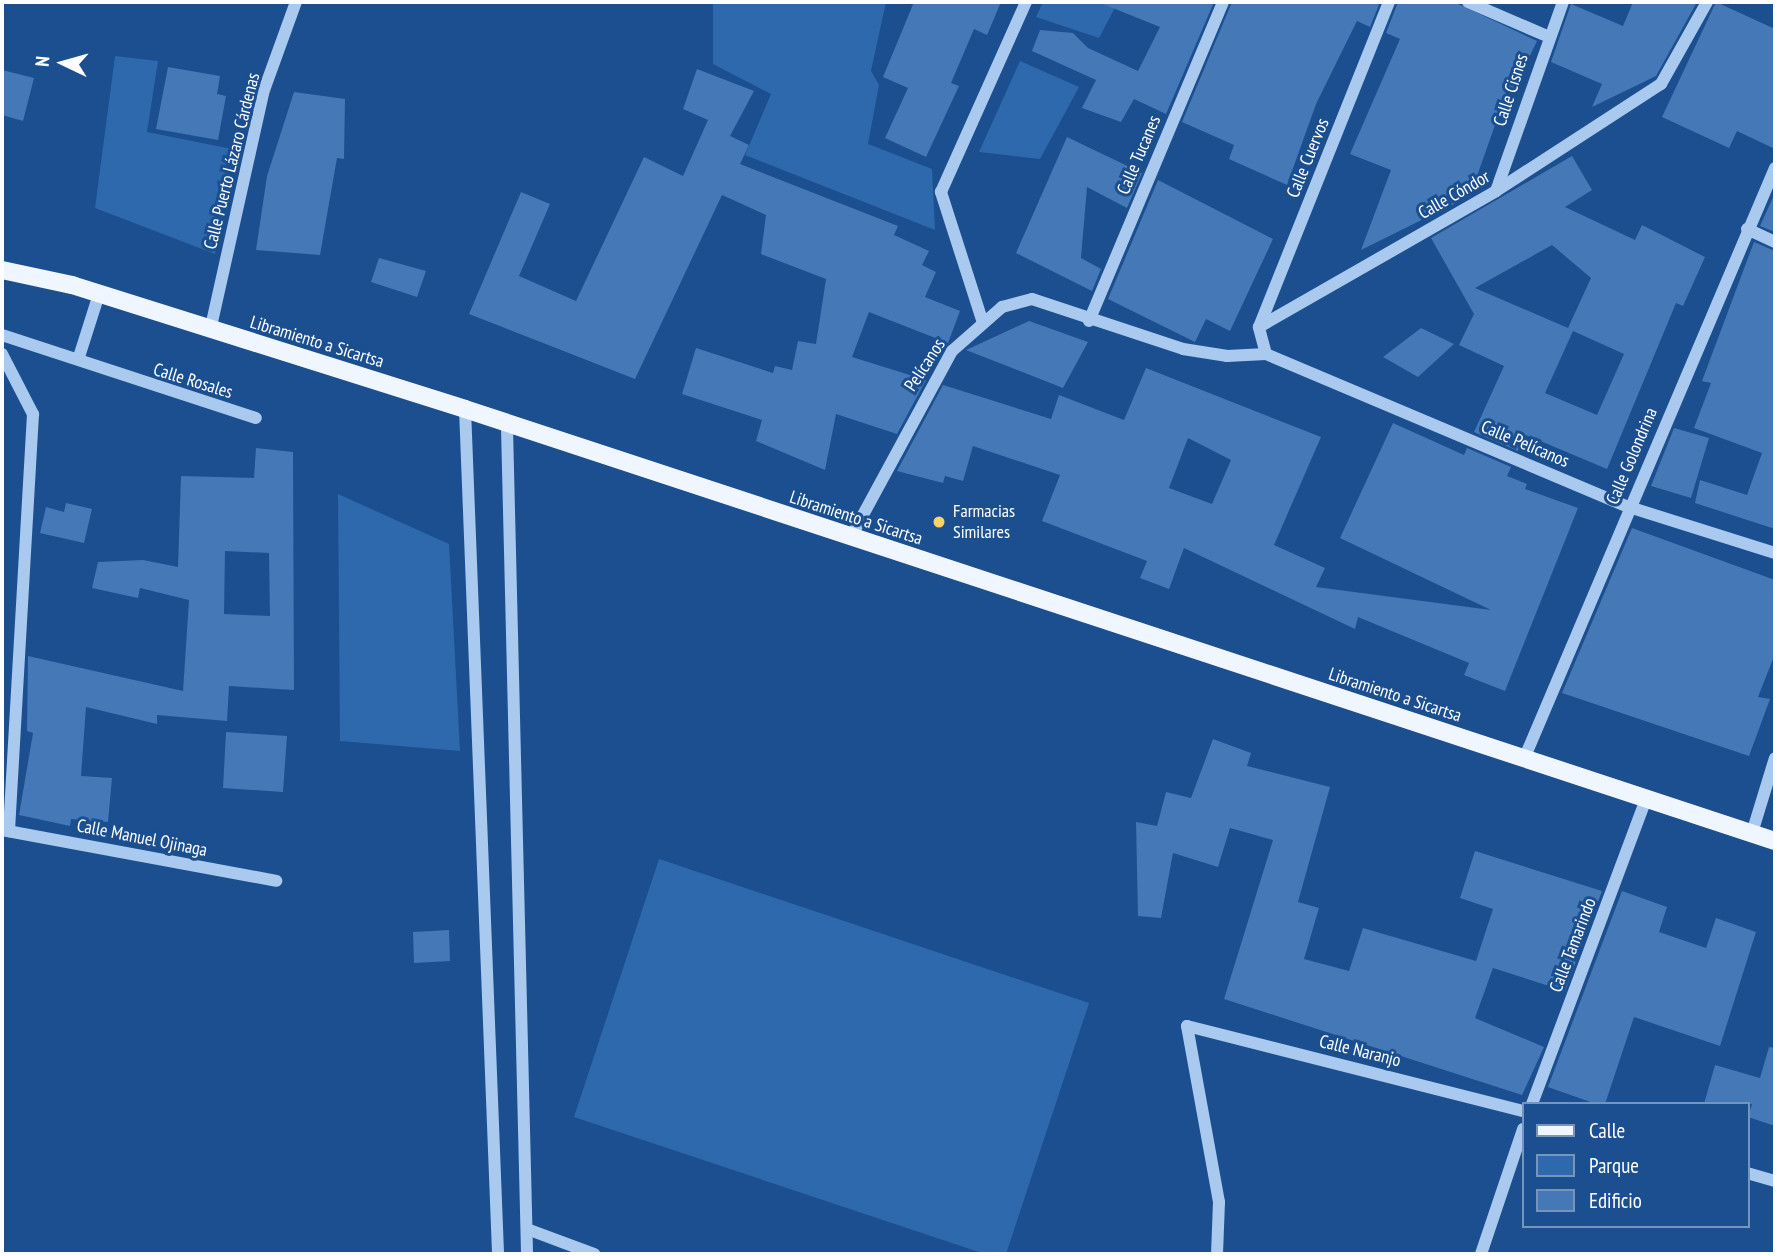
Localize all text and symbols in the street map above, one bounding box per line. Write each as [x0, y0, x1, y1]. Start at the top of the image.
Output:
north arrow [28, 28, 98, 98]
street label: Calle Cisnes [1489, 51, 1533, 129]
text: N [30, 55, 54, 67]
street label: Calle Puerto Lázaro Cárdenas [200, 71, 264, 251]
street label: Calle Tucanes [1113, 112, 1165, 198]
street label: Calle Cuervos [1282, 115, 1334, 201]
street label: Calle Cóndor [1414, 166, 1494, 224]
street label: Libramiento a Sicartsa [248, 311, 386, 373]
street label: Pelícanos [900, 335, 950, 395]
street label: Calle Rosales [151, 359, 235, 403]
street label: Calle Golondrina [1602, 404, 1662, 508]
street label: Calle Pelícanos [1478, 416, 1572, 472]
street label: Libramiento a Sicartsa [787, 486, 925, 550]
place label: Farmacias Similares [953, 501, 1015, 544]
marker: Farmacias Similares [931, 514, 947, 530]
street label: Libramiento a Sicartsa [1326, 663, 1464, 727]
street label: Calle Manuel Ojinaga [75, 815, 209, 861]
street label: Calle Tamarindo [1545, 895, 1601, 995]
street label: Calle Naranjo [1317, 1030, 1403, 1072]
legend [1522, 1102, 1749, 1228]
text: Calle [1589, 1117, 1625, 1144]
text: Parque [1589, 1152, 1639, 1179]
text: Edificio [1589, 1187, 1642, 1214]

